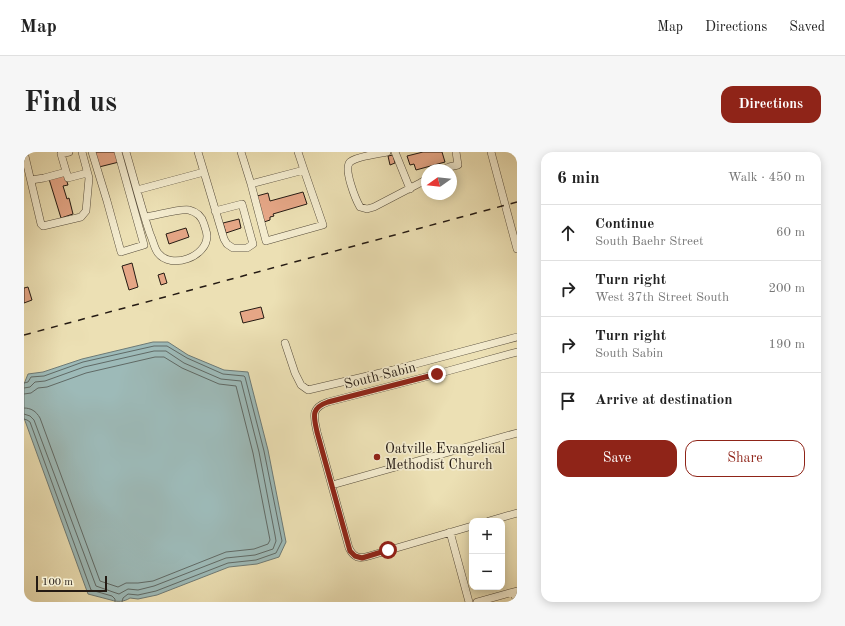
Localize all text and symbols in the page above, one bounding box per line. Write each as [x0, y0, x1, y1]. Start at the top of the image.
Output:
text: Map [20, 18, 57, 37]
text: Map [657, 20, 683, 34]
text: Directions [705, 20, 767, 34]
text: Saved [789, 20, 825, 34]
button: Directions [721, 86, 821, 123]
text: Find us [24, 90, 117, 118]
north arrow [421, 164, 457, 200]
text: 6 min [557, 170, 600, 187]
text: Walk · 450 m [728, 171, 805, 184]
text: Continue [595, 217, 654, 232]
icon: ahead [557, 222, 579, 244]
text: 60 m [776, 226, 805, 239]
text: South Baehr Street [595, 235, 704, 248]
text: Turn right [595, 273, 666, 288]
icon: right [557, 278, 579, 300]
text: 200 m [768, 282, 805, 295]
text: West 37th Street South [595, 291, 729, 304]
text: Turn right [595, 329, 666, 344]
icon: right [557, 334, 579, 356]
text: 190 m [768, 338, 805, 351]
text: South Sabin [595, 347, 663, 360]
street label: South Sabin [343, 360, 418, 392]
route end [428, 365, 446, 383]
icon: arrive [557, 390, 579, 412]
text: Arrive at destination [595, 393, 733, 408]
button: Save [557, 440, 677, 477]
button: Share [685, 440, 805, 477]
place label: Oatville Evangelical Methodist Church [385, 442, 505, 472]
marker: Oatville Evangelical Methodist Church [372, 452, 382, 462]
map controls [469, 518, 505, 590]
button: + [469, 518, 505, 554]
route start [379, 541, 397, 559]
button: − [469, 554, 505, 590]
scale bar [36, 574, 107, 593]
text: 100 m [42, 577, 73, 588]

